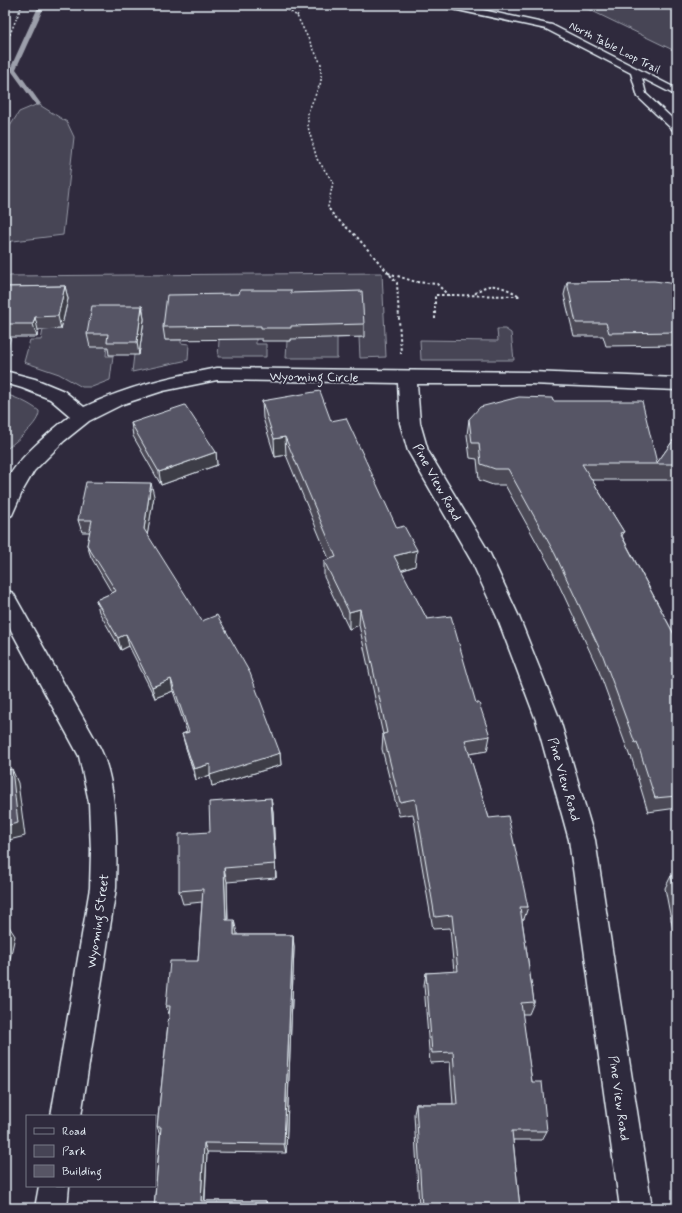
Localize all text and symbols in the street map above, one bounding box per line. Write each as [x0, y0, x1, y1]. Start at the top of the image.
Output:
street label: North Table Loop Trail [567, 19, 663, 77]
street label: Wyoming Circle [269, 368, 359, 389]
street label: Pine View Road [408, 441, 465, 524]
street label: Pine View Road [544, 736, 584, 823]
street label: Wyoming Street [83, 873, 116, 970]
street label: Pine View Road [604, 1054, 633, 1142]
legend [26, 1115, 156, 1187]
text: Road [62, 1124, 86, 1140]
text: Park [62, 1144, 86, 1160]
text: Building [62, 1164, 102, 1181]

